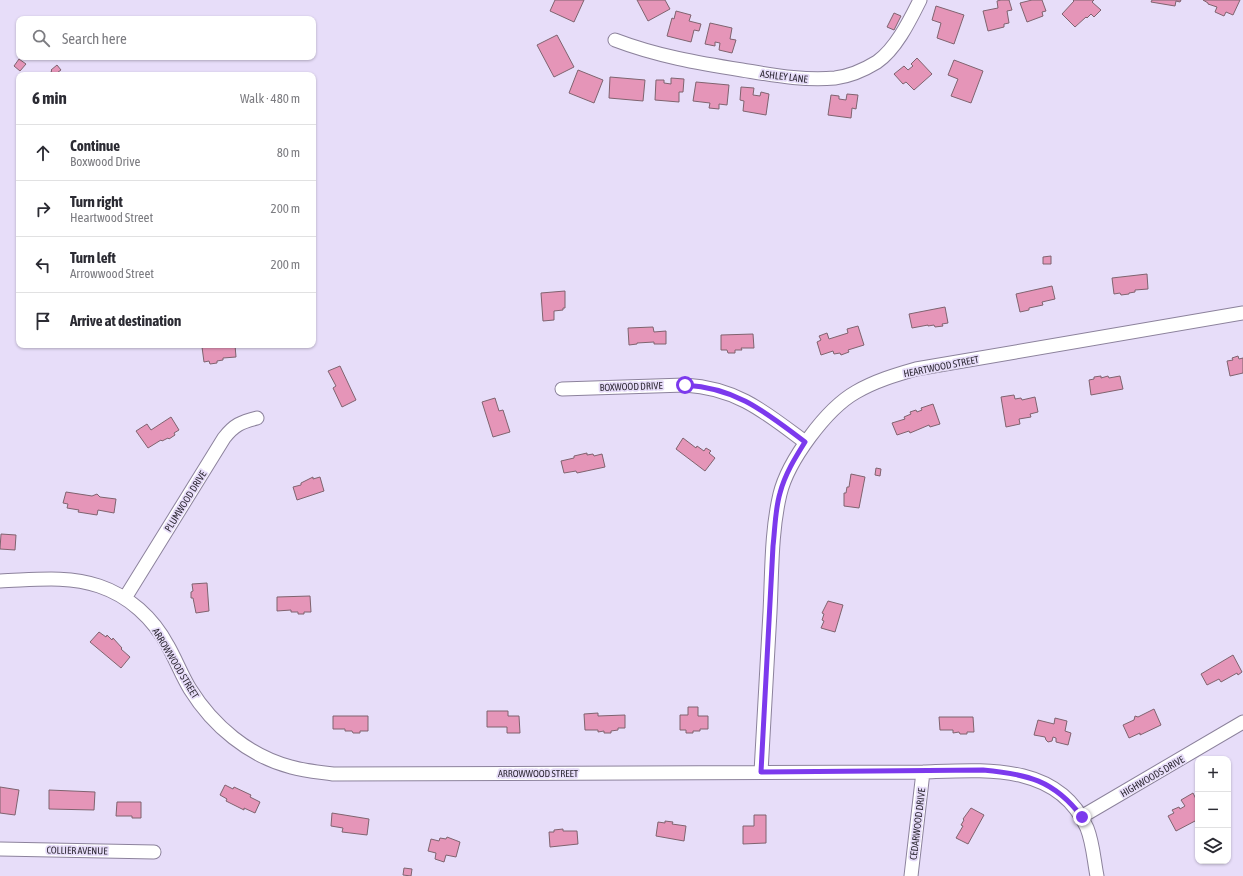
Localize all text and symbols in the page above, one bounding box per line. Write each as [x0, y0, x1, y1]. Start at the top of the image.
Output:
search box [16, 16, 316, 60]
icon: search [30, 27, 52, 49]
text: Search here [62, 30, 127, 47]
street label: ASHLEY LANE [760, 68, 809, 85]
text: 6 min [32, 88, 67, 108]
text: Walk · 480 m [240, 91, 300, 106]
text: Continue [70, 137, 120, 154]
icon: ahead [32, 142, 54, 164]
text: 80 m [277, 145, 300, 160]
text: Boxwood Drive [70, 154, 140, 169]
text: Turn right [70, 193, 123, 210]
icon: right [32, 198, 54, 220]
text: 200 m [271, 201, 300, 216]
text: Heartwood Street [70, 210, 153, 225]
text: Turn left [70, 249, 116, 266]
icon: left [32, 254, 54, 276]
text: 200 m [271, 257, 300, 272]
text: Arrowwood Street [70, 266, 154, 281]
icon: arrive [32, 310, 54, 332]
text: Arrive at destination [70, 312, 181, 329]
street label: HEARTWOOD STREET [902, 354, 980, 379]
route start [676, 376, 694, 394]
street label: BOXWOOD DRIVE [599, 380, 663, 393]
street label: PLUMWOOD DRIVE [162, 468, 209, 534]
street label: ARROWWOOD STREET [150, 626, 201, 701]
street label: HIGHWOODS DRIVE [1118, 753, 1187, 799]
map controls [1195, 756, 1231, 864]
button: + [1195, 756, 1231, 792]
street label: ARROWWOOD STREET [498, 768, 579, 779]
street label: CEDARWOOD DRIVE [908, 787, 927, 861]
button: − [1195, 792, 1231, 828]
route end [1073, 808, 1091, 826]
button: layers [1195, 828, 1231, 864]
street label: COLLIER AVENUE [46, 844, 108, 857]

